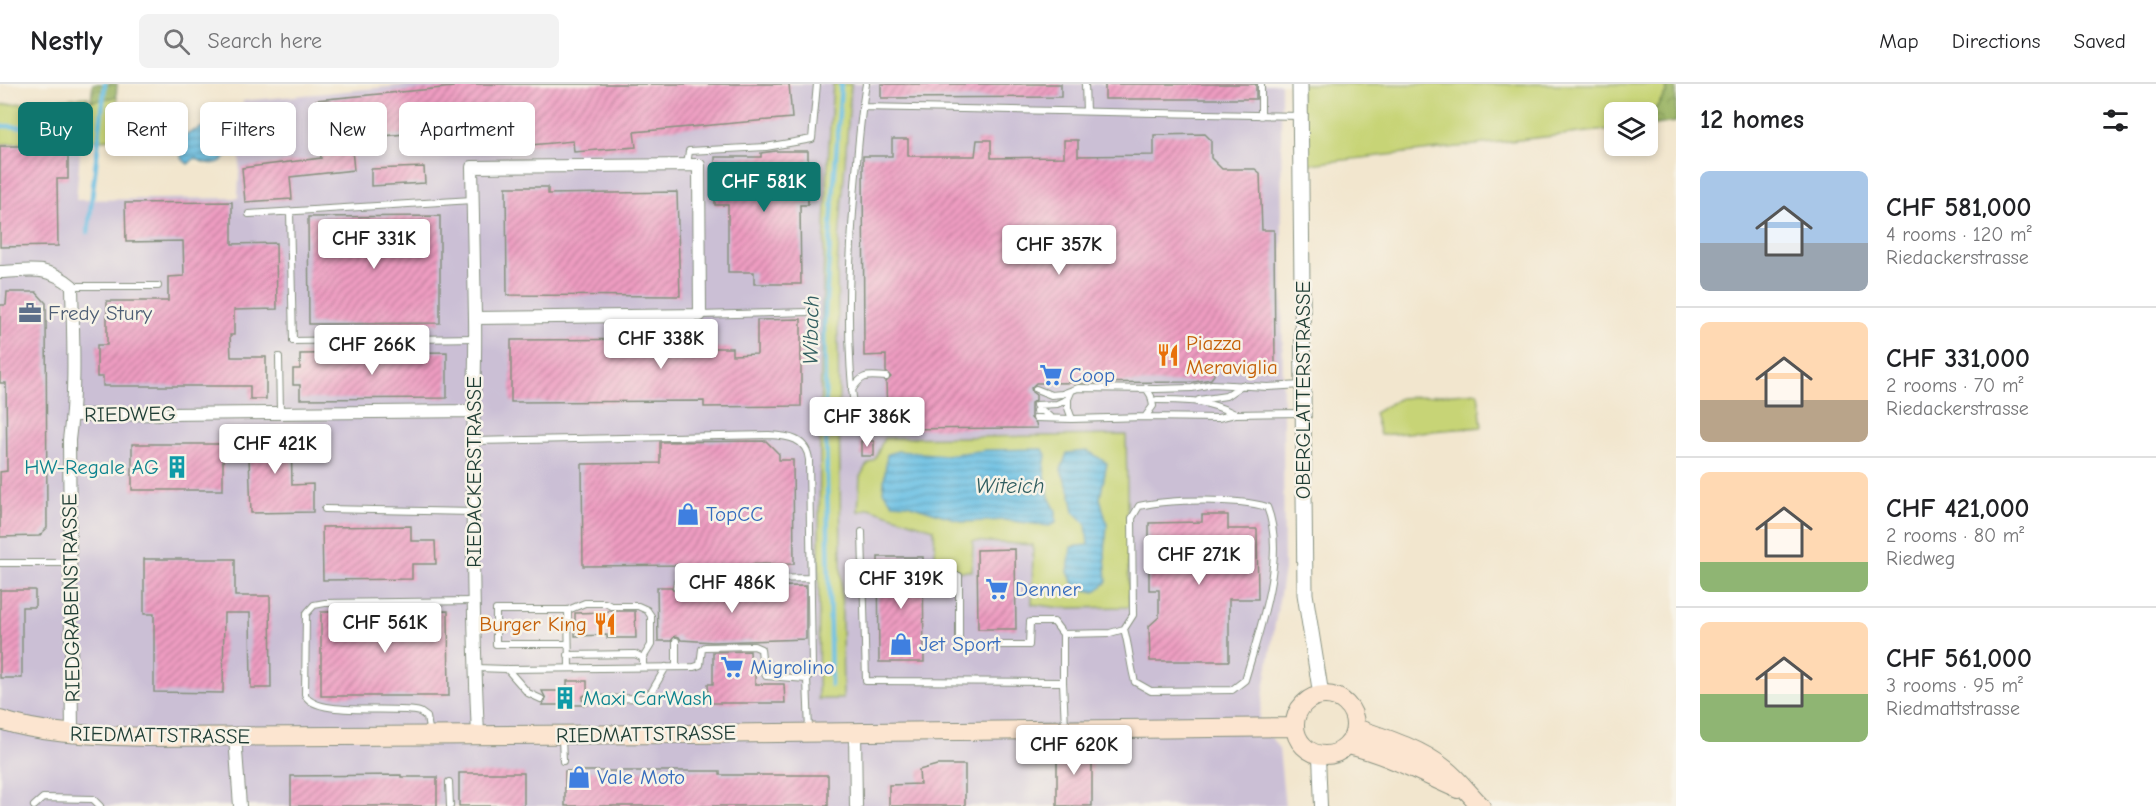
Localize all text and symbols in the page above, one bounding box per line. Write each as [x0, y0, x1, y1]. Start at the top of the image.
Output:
search box [139, 14, 559, 68]
text: Nestly [30, 25, 103, 57]
icon: search [160, 25, 193, 58]
text: Search here [208, 28, 322, 54]
text: Map [1879, 29, 1919, 53]
text: Directions [1952, 29, 2041, 53]
text: Saved [2074, 29, 2126, 53]
chip: Buy [18, 102, 93, 156]
chip: Rent [105, 102, 188, 156]
chip: Filters [200, 102, 296, 156]
chip: New [308, 102, 387, 156]
chip: Apartment [399, 102, 535, 156]
map controls [1604, 102, 1658, 156]
button: layers [1604, 102, 1658, 156]
icon: filters [2099, 104, 2132, 137]
text: 12 homes [1700, 105, 1804, 135]
pin: CHF 581K [702, 162, 826, 213]
text: CHF 581K [721, 170, 807, 193]
text: CHF 581,000 [1886, 193, 2031, 223]
icon: home [1748, 195, 1820, 267]
pin: CHF 331K [312, 219, 436, 270]
text: 4 rooms · 120 m² [1886, 223, 2032, 246]
pin: CHF 357K [997, 225, 1121, 276]
text: CHF 331K [332, 227, 416, 250]
text: CHF 357K [1016, 233, 1102, 256]
text: Riedackerstrasse [1886, 246, 2029, 269]
street label: OBERGLATTERSTRASSE [1291, 281, 1315, 499]
water label: Wibach [797, 295, 825, 365]
office icon: Fredy Stury [17, 300, 43, 326]
place label: Fredy Stury [48, 301, 153, 325]
pin: CHF 338K [599, 319, 723, 370]
pin: CHF 266K [310, 325, 434, 376]
text: CHF 338K [618, 327, 704, 350]
place label: Piazza Meraviglia [1186, 331, 1278, 379]
text: CHF 266K [328, 333, 416, 356]
restaurant icon: Piazza Meraviglia [1155, 342, 1181, 368]
text: CHF 331,000 [1886, 344, 2030, 374]
icon: home [1748, 346, 1820, 418]
supermarket icon: Coop [1038, 362, 1064, 388]
place label: Coop [1069, 363, 1115, 387]
text: 2 rooms · 70 m² [1886, 374, 2023, 397]
street label: RIEDACKERSTRASSE [462, 376, 486, 568]
pin: CHF 386K [805, 397, 929, 448]
text: Riedackerstrasse [1886, 397, 2029, 420]
street label: RIEDWEG [84, 401, 176, 427]
text: CHF 386K [824, 405, 910, 428]
pin: CHF 421K [213, 424, 337, 475]
text: CHF 421K [233, 432, 317, 455]
building icon: HW-Regale AG [164, 454, 190, 480]
place label: HW-Regale AG [24, 455, 159, 479]
water label: Witeich [975, 473, 1045, 499]
street label: RIEDGRABENSTRASSE [57, 493, 85, 703]
text: CHF 421,000 [1886, 494, 2030, 524]
icon: home [1748, 496, 1820, 568]
shop icon: TopCC [675, 501, 701, 527]
place label: TopCC [706, 502, 763, 526]
text: 2 rooms · 80 m² [1886, 524, 2024, 547]
pin: CHF 271K [1137, 535, 1261, 586]
text: CHF 271K [1158, 543, 1240, 566]
text: Riedweg [1886, 547, 1955, 570]
pin: CHF 319K [839, 559, 963, 610]
pin: CHF 486K [670, 563, 794, 614]
text: CHF 319K [859, 567, 943, 590]
text: CHF 486K [689, 571, 775, 594]
supermarket icon: Denner [984, 576, 1010, 602]
place label: Denner [1015, 577, 1081, 601]
pin: CHF 561K [323, 603, 447, 654]
text: CHF 561K [342, 611, 428, 634]
restaurant icon: Burger King [592, 611, 618, 637]
place label: Burger King [479, 612, 587, 636]
shop icon: Jet Sport [888, 631, 914, 657]
place label: Jet Sport [919, 632, 1001, 656]
text: CHF 561,000 [1886, 644, 2032, 674]
icon: home [1748, 646, 1820, 718]
supermarket icon: Migrolino [719, 654, 745, 680]
place label: Migrolino [750, 655, 835, 679]
text: 3 rooms · 95 m² [1886, 674, 2023, 697]
building icon: Maxi CarWash [552, 685, 578, 711]
place label: Maxi CarWash [583, 686, 713, 710]
text: Riedmattstrasse [1886, 697, 2020, 720]
street label: RIEDMATTSTRASSE [556, 720, 736, 748]
street label: RIEDMATTSTRASSE [70, 721, 250, 749]
pin: CHF 620K [1012, 725, 1136, 776]
text: CHF 620K [1030, 733, 1118, 756]
shop icon: Vale Moto [566, 764, 592, 790]
place label: Vale Moto [597, 765, 685, 789]

